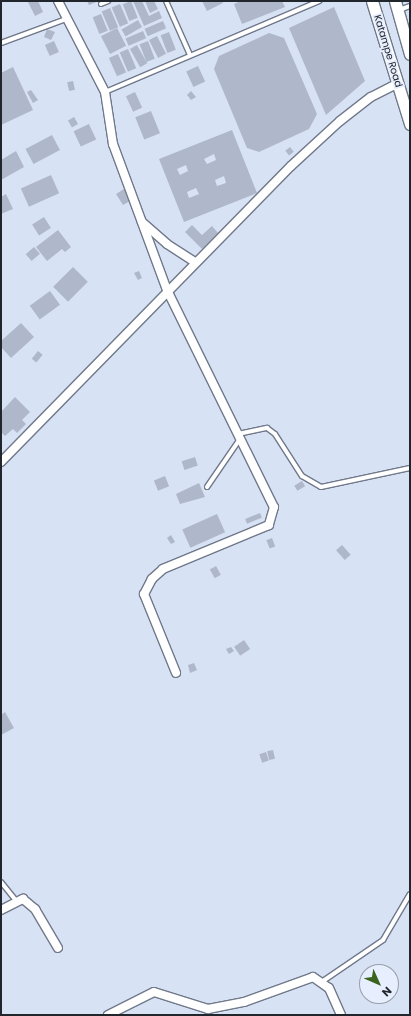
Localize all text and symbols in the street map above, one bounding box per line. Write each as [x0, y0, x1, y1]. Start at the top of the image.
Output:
street label: Katampe Road [371, 13, 405, 89]
north arrow [359, 964, 399, 1004]
text: N [378, 983, 395, 1000]

